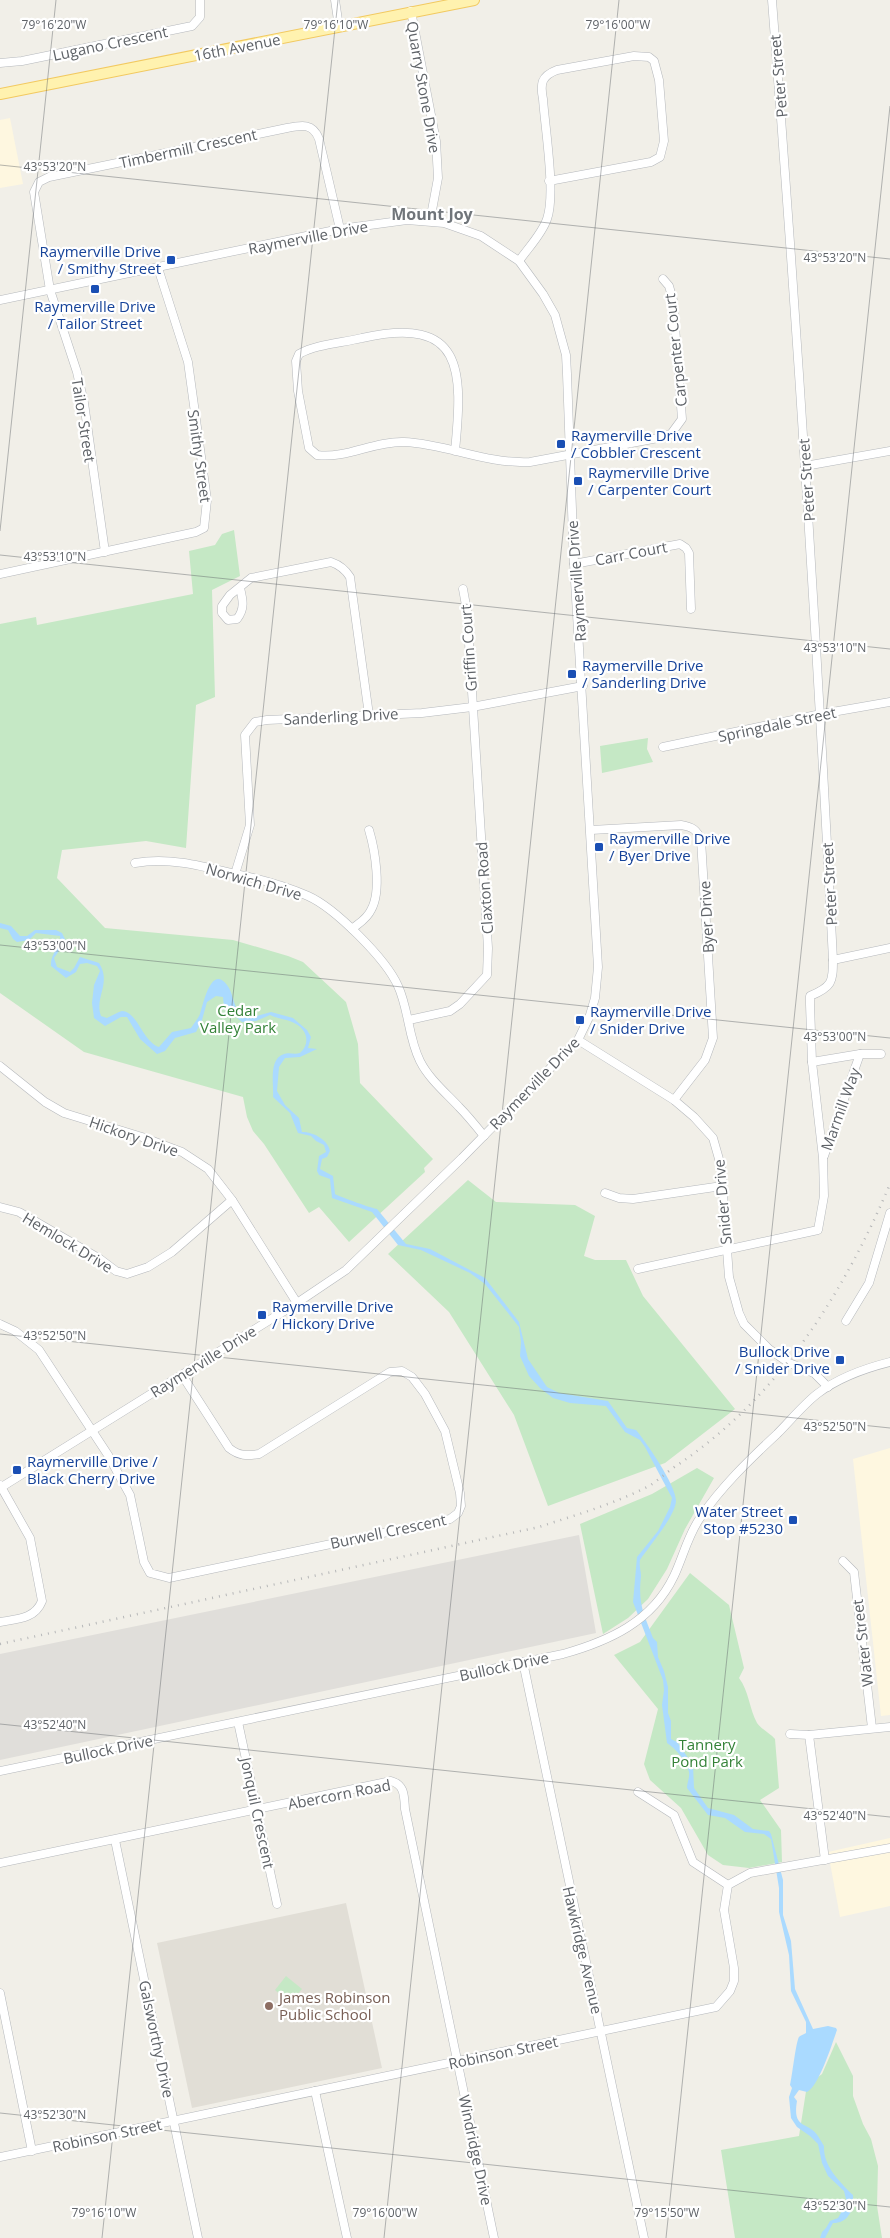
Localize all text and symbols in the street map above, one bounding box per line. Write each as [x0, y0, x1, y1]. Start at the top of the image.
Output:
text: 79°16'20"W [22, 16, 86, 33]
text: 79°16'10"W [304, 16, 368, 33]
text: 79°16'00"W [586, 16, 650, 33]
street label: Quarry Stone Drive [403, 19, 445, 155]
street label: Lugano Crescent [51, 21, 169, 65]
street label: 16th Avenue [192, 29, 282, 65]
street label: Peter Street [764, 34, 792, 118]
street label: Timbermill Crescent [117, 124, 259, 172]
text: 43°53'20"N [24, 158, 86, 175]
district label: Mount Joy [391, 203, 474, 225]
street label: Raymerville Drive [246, 216, 370, 258]
place label: Raymerville Drive / Smithy Street [40, 241, 161, 278]
text: 43°53'20"N [804, 249, 866, 266]
marker: Raymerville Drive / Smithy Street [165, 254, 177, 266]
marker: Raymerville Drive / Tailor Street [89, 283, 101, 295]
street label: Carpenter Court [659, 292, 691, 408]
place label: Raymerville Drive / Tailor Street [34, 296, 156, 333]
street label: Tailor Street [67, 376, 101, 464]
street label: Smithy Street [184, 408, 216, 504]
place label: Raymerville Drive / Cobbler Crescent [571, 425, 701, 462]
marker: Raymerville Drive / Cobbler Crescent [555, 438, 567, 450]
street label: Peter Street [793, 438, 819, 522]
place label: Raymerville Drive / Carpenter Court [588, 462, 711, 499]
marker: Raymerville Drive / Carpenter Court [572, 475, 584, 487]
street label: Raymerville Drive [562, 520, 590, 642]
street label: Carr Court [593, 536, 669, 570]
text: 43°53'10"N [24, 548, 86, 565]
street label: Griffin Court [455, 604, 481, 692]
text: 43°53'10"N [804, 639, 866, 656]
place label: Raymerville Drive / Sanderling Drive [582, 655, 706, 692]
marker: Raymerville Drive / Sanderling Drive [566, 668, 578, 680]
street label: Springdale Street [716, 702, 838, 746]
street label: Sanderling Drive [283, 703, 399, 729]
place label: Raymerville Drive / Byer Drive [609, 828, 730, 865]
street label: Claxton Road [471, 841, 497, 935]
marker: Raymerville Drive / Byer Drive [593, 841, 605, 853]
street label: Peter Street [817, 842, 841, 926]
street label: Norwich Drive [204, 858, 304, 904]
street label: Byer Drive [694, 880, 718, 954]
text: 43°53'00"N [24, 937, 86, 954]
park label: Cedar Valley Park [200, 1000, 276, 1037]
place label: Raymerville Drive / Snider Drive [590, 1001, 711, 1038]
marker: Raymerville Drive / Snider Drive [574, 1014, 586, 1026]
text: 43°53'00"N [804, 1028, 866, 1045]
street label: Raymerville Drive [485, 1032, 583, 1134]
street label: Marmill Way [816, 1064, 864, 1153]
street label: Hickory Drive [87, 1111, 181, 1161]
street label: Snider Drive [708, 1159, 736, 1245]
street label: Hemlock Drive [19, 1207, 117, 1277]
place label: Raymerville Drive / Hickory Drive [272, 1296, 393, 1333]
marker: Raymerville Drive / Hickory Drive [256, 1309, 268, 1321]
street label: Raymerville Drive [146, 1320, 260, 1402]
text: 43°52'50"N [24, 1327, 86, 1344]
place label: Bullock Drive / Snider Drive [735, 1341, 830, 1378]
marker: Bullock Drive / Snider Drive [834, 1354, 846, 1366]
text: 43°52'50"N [804, 1418, 866, 1435]
place label: Raymerville Drive / Black Cherry Drive [27, 1451, 158, 1488]
marker: Raymerville Drive / Black Cherry Drive [11, 1464, 23, 1476]
place label: Water Street Stop #5230 [695, 1501, 783, 1538]
street label: Burwell Crescent [328, 1509, 448, 1553]
marker: Water Street Stop #5230 [787, 1514, 799, 1526]
street label: Water Street [847, 1598, 877, 1688]
street label: Bullock Drive [457, 1647, 551, 1685]
text: 43°52'40"N [24, 1716, 86, 1733]
street label: Bullock Drive [61, 1730, 155, 1768]
park label: Tannery Pond Park [671, 1734, 743, 1771]
street label: Jonquil Crescent [236, 1754, 280, 1871]
street label: Abercorn Road [286, 1774, 392, 1814]
text: 43°52'40"N [804, 1807, 866, 1824]
street label: Hawkridge Avenue [559, 1884, 607, 2016]
street label: Galsworthy Drive [135, 1978, 179, 2100]
place label: James Robinson Public School [277, 1987, 391, 2024]
marker: James Robinson Public School [263, 2000, 275, 2012]
street label: Robinson Street [446, 2031, 560, 2073]
street label: Windridge Drive [455, 2093, 497, 2207]
text: 43°52'30"N [24, 2106, 86, 2123]
street label: Robinson Street [50, 2114, 164, 2156]
text: 43°52'30"N [804, 2197, 866, 2214]
text: 79°16'10"W [72, 2204, 136, 2221]
text: 79°16'00"W [353, 2204, 417, 2221]
text: 79°15'50"W [635, 2204, 699, 2221]

